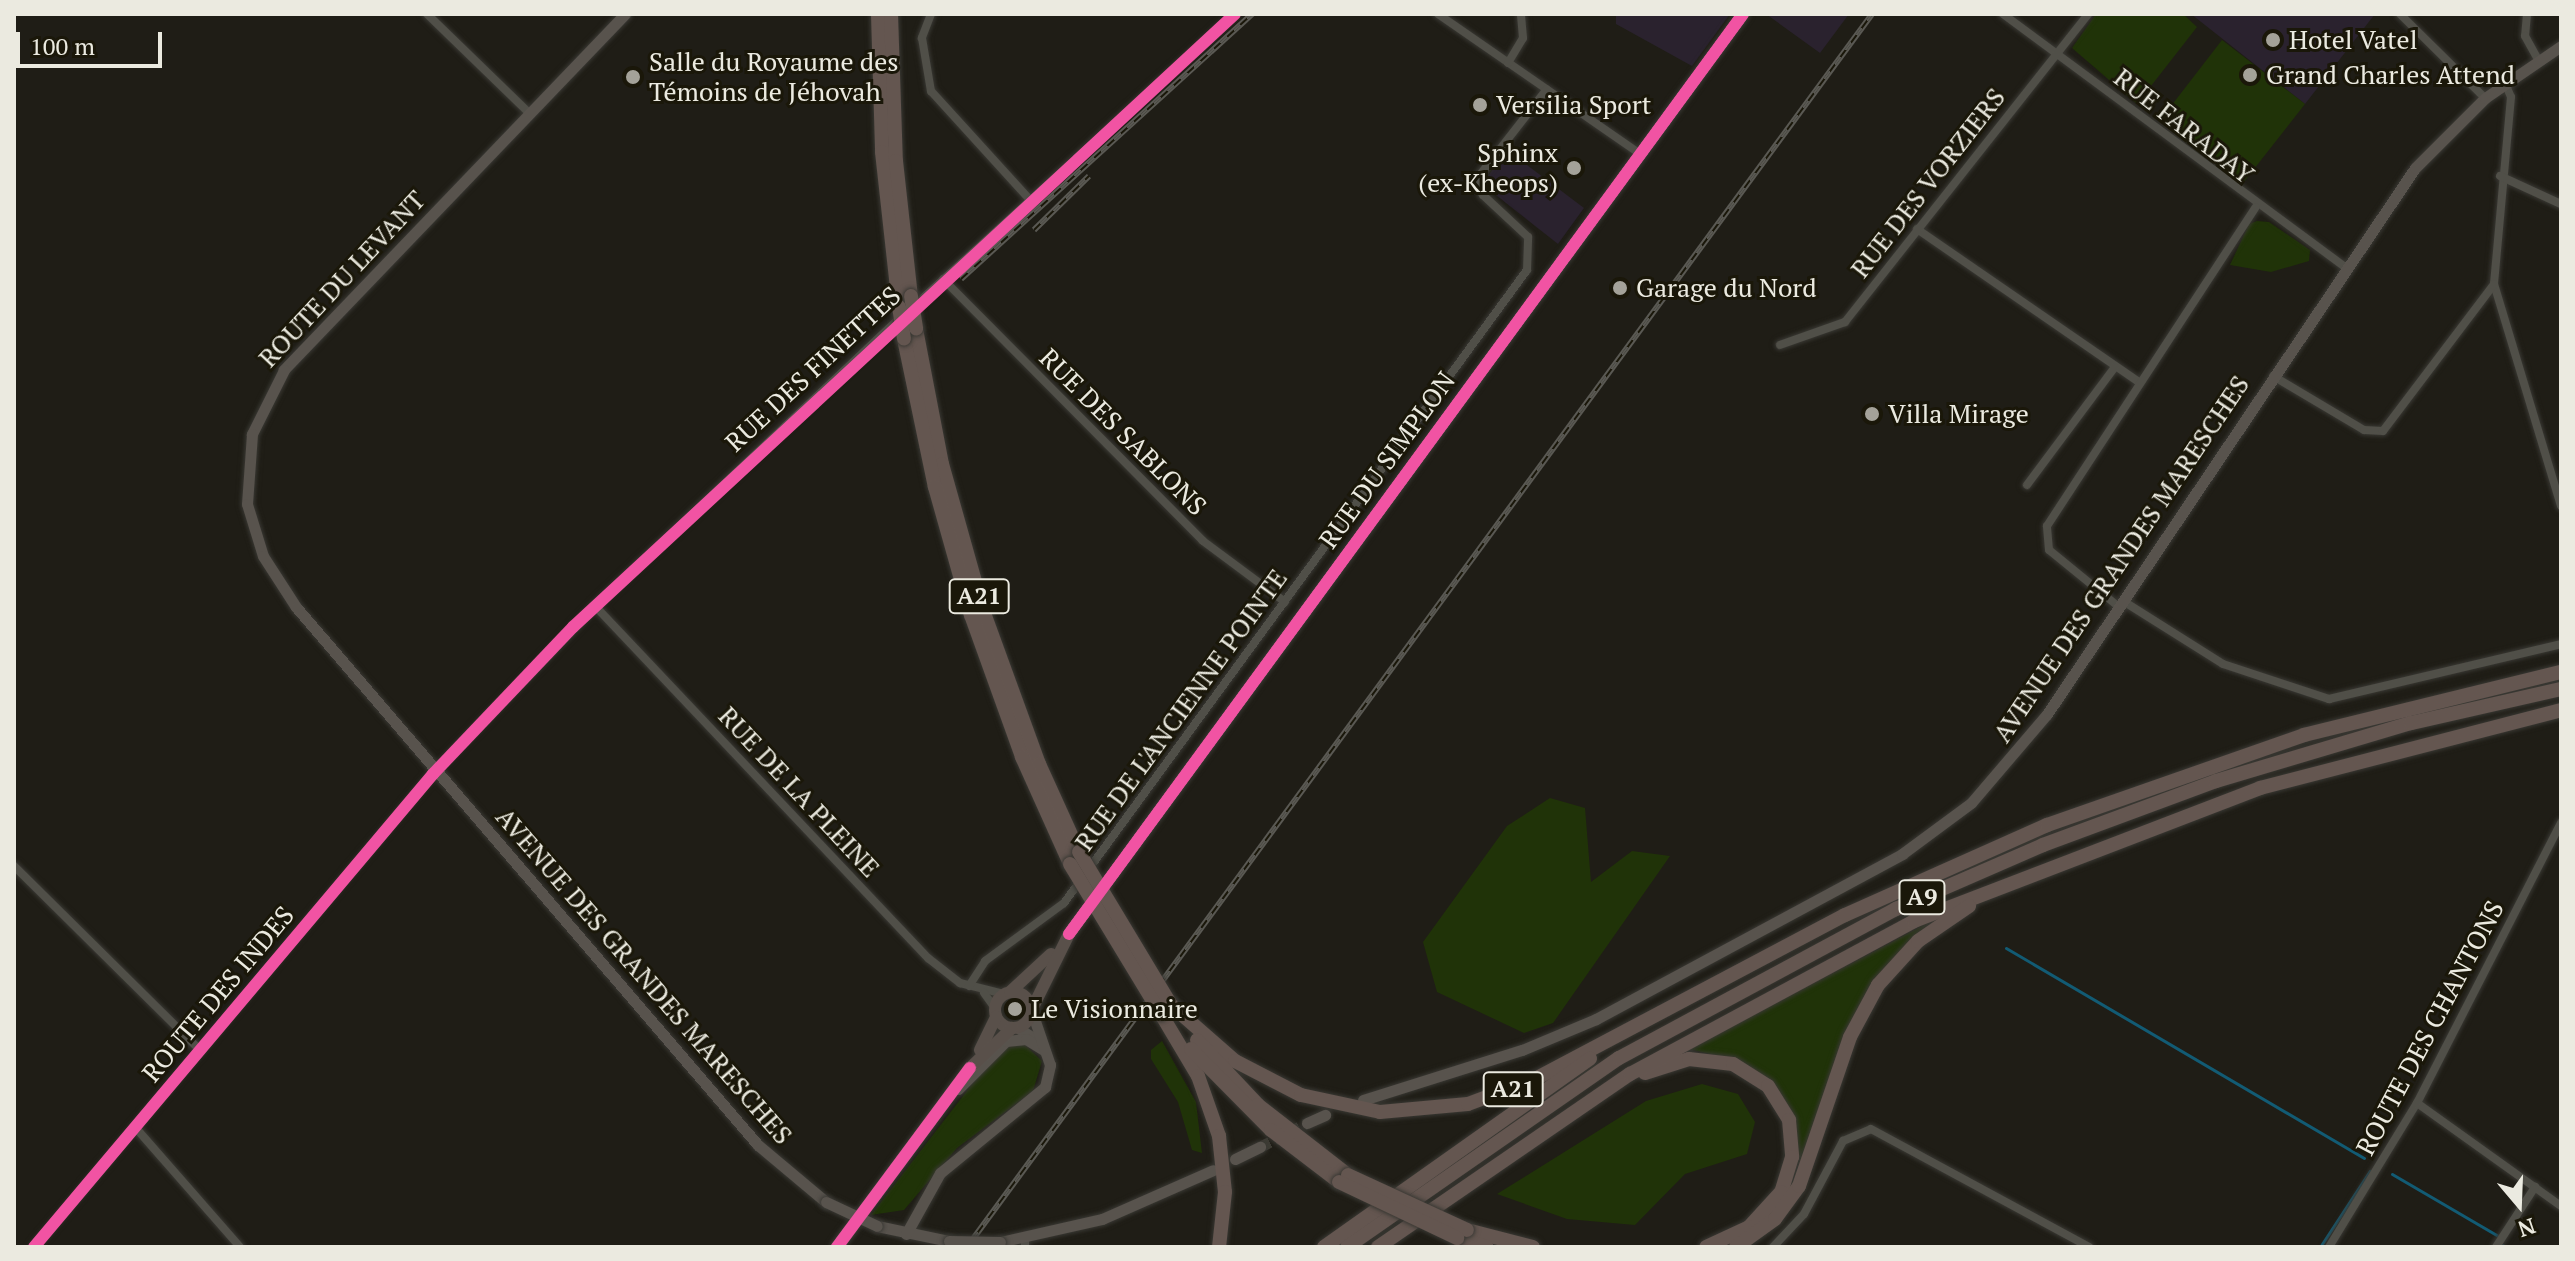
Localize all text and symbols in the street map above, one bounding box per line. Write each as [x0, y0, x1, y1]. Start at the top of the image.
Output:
scale bar [20, 16, 166, 66]
place label: Hotel Vatel [2289, 24, 2418, 56]
text: 100 m [30, 30, 95, 62]
marker: Hotel Vatel [2264, 31, 2282, 49]
place label: Salle du Royaume des Témoins de Jéhovah [649, 46, 899, 108]
place label: Grand Charles Attend [2266, 59, 2516, 91]
street label: RUE FARADAY [2108, 62, 2260, 190]
marker: Grand Charles Attend [2241, 66, 2259, 84]
marker: Salle du Royaume des Témoins de Jéhovah [624, 68, 642, 86]
street label: RUE DES VORZIERS [1844, 82, 2012, 284]
place label: Versilia Sport [1496, 89, 1651, 121]
marker: Versilia Sport [1471, 96, 1489, 114]
place label: Sphinx (ex-Kheops) [1418, 137, 1558, 198]
marker: Sphinx (ex-Kheops) [1565, 159, 1583, 177]
street label: ROUTE DU LEVANT [252, 184, 432, 374]
place label: Garage du Nord [1636, 272, 1817, 304]
marker: Garage du Nord [1611, 279, 1629, 297]
street label: RUE DES FINETTES [719, 280, 907, 458]
street label: RUE DES SABLONS [1033, 342, 1213, 522]
street label: RUE DU SIMPLON [1312, 366, 1462, 554]
street label: AVENUE DES GRANDES MARESCHES [1986, 370, 2256, 748]
place label: Villa Mirage [1888, 398, 2029, 430]
marker: Villa Mirage [1863, 405, 1881, 423]
street label: RUE DE L'ANCIENNE POINTE [1068, 563, 1294, 857]
road number: A21 [947, 576, 1011, 616]
street label: RUE DE LA PLEINE [712, 700, 886, 884]
street label: AVENUE DES GRANDES MARESCHES [489, 801, 799, 1151]
road number: A9 [1898, 877, 1946, 917]
street label: ROUTE DES CHANTONS [2350, 895, 2510, 1161]
street label: ROUTE DES INDES [136, 900, 300, 1088]
place label: Le Visionnaire [1031, 993, 1199, 1025]
marker: Le Visionnaire [1006, 1000, 1024, 1018]
road number: A21 [1481, 1069, 1545, 1109]
north arrow [2479, 1165, 2559, 1245]
text: N [2514, 1212, 2540, 1245]

